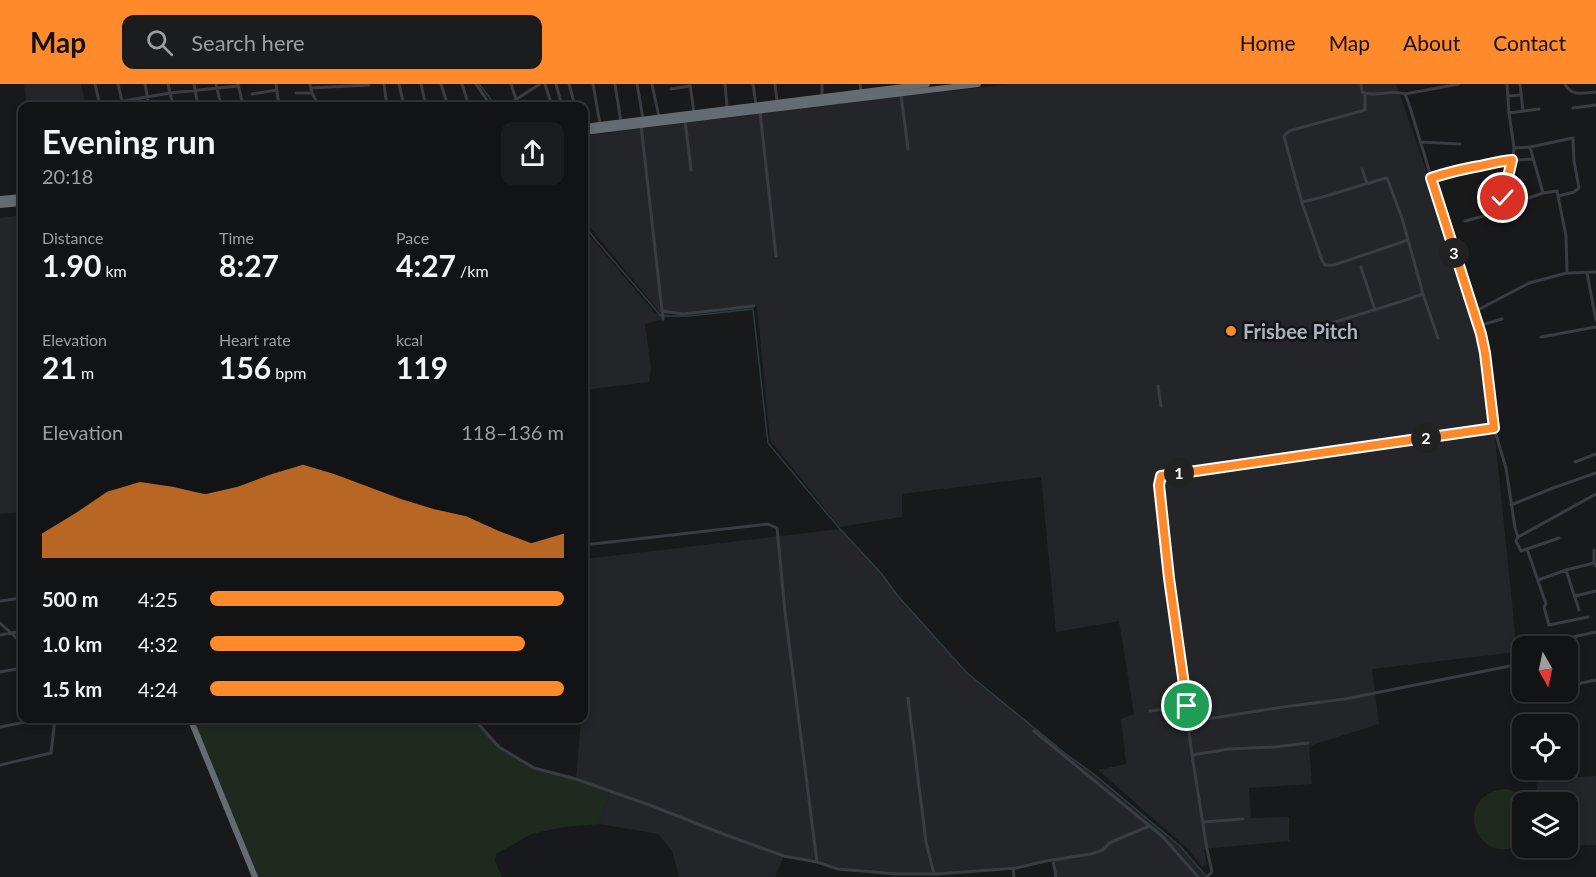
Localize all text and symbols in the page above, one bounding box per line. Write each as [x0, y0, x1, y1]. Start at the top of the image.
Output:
search box [122, 15, 542, 69]
text: Map [30, 25, 86, 59]
icon: search [143, 26, 176, 59]
text: Search here [191, 29, 305, 56]
text: Home [1240, 30, 1296, 55]
text: Map [1329, 30, 1370, 55]
text: About [1403, 30, 1460, 55]
text: Contact [1493, 30, 1566, 55]
text: Evening run [42, 121, 216, 161]
button: share [501, 122, 564, 185]
text: 20:18 [42, 164, 93, 188]
pin [1477, 172, 1528, 223]
icon: check [1486, 181, 1519, 214]
text: Distance [42, 228, 103, 247]
text: Time [219, 228, 254, 247]
text: Pace [396, 228, 429, 247]
pin: 3 [1439, 238, 1469, 268]
text: 3 [1449, 243, 1459, 262]
text: 1.90 [42, 247, 101, 283]
text: 8:27 [219, 247, 279, 283]
text: 4:27 [396, 247, 456, 283]
text: km [101, 261, 127, 280]
text: /km [456, 261, 489, 280]
place label: Frisbee Pitch [1243, 319, 1358, 343]
marker: Frisbee Pitch [1224, 324, 1238, 338]
text: Elevation [42, 330, 107, 349]
text: Heart rate [219, 330, 291, 349]
text: kcal [396, 330, 423, 349]
text: 21 [42, 349, 77, 385]
text: 156 [219, 349, 271, 385]
text: 119 [396, 349, 448, 385]
text: m [77, 363, 94, 382]
text: bpm [271, 363, 306, 382]
text: Elevation [42, 420, 123, 444]
text: 118–136 m [461, 420, 564, 444]
pin: 2 [1411, 423, 1441, 453]
text: 2 [1421, 428, 1431, 447]
pin: 1 [1164, 458, 1194, 488]
text: 1 [1174, 463, 1184, 482]
text: 500 m [42, 587, 98, 611]
text: 4:25 [138, 587, 178, 611]
text: 1.0 km [42, 632, 102, 656]
text: 4:32 [138, 632, 178, 656]
north arrow [1512, 636, 1578, 702]
map controls [1512, 636, 1578, 858]
text: 1.5 km [42, 677, 102, 701]
text: 4:24 [138, 677, 178, 701]
pin [1161, 680, 1212, 731]
icon: arrive [1170, 689, 1203, 722]
button: locate [1512, 714, 1578, 780]
button: layers [1512, 792, 1578, 858]

